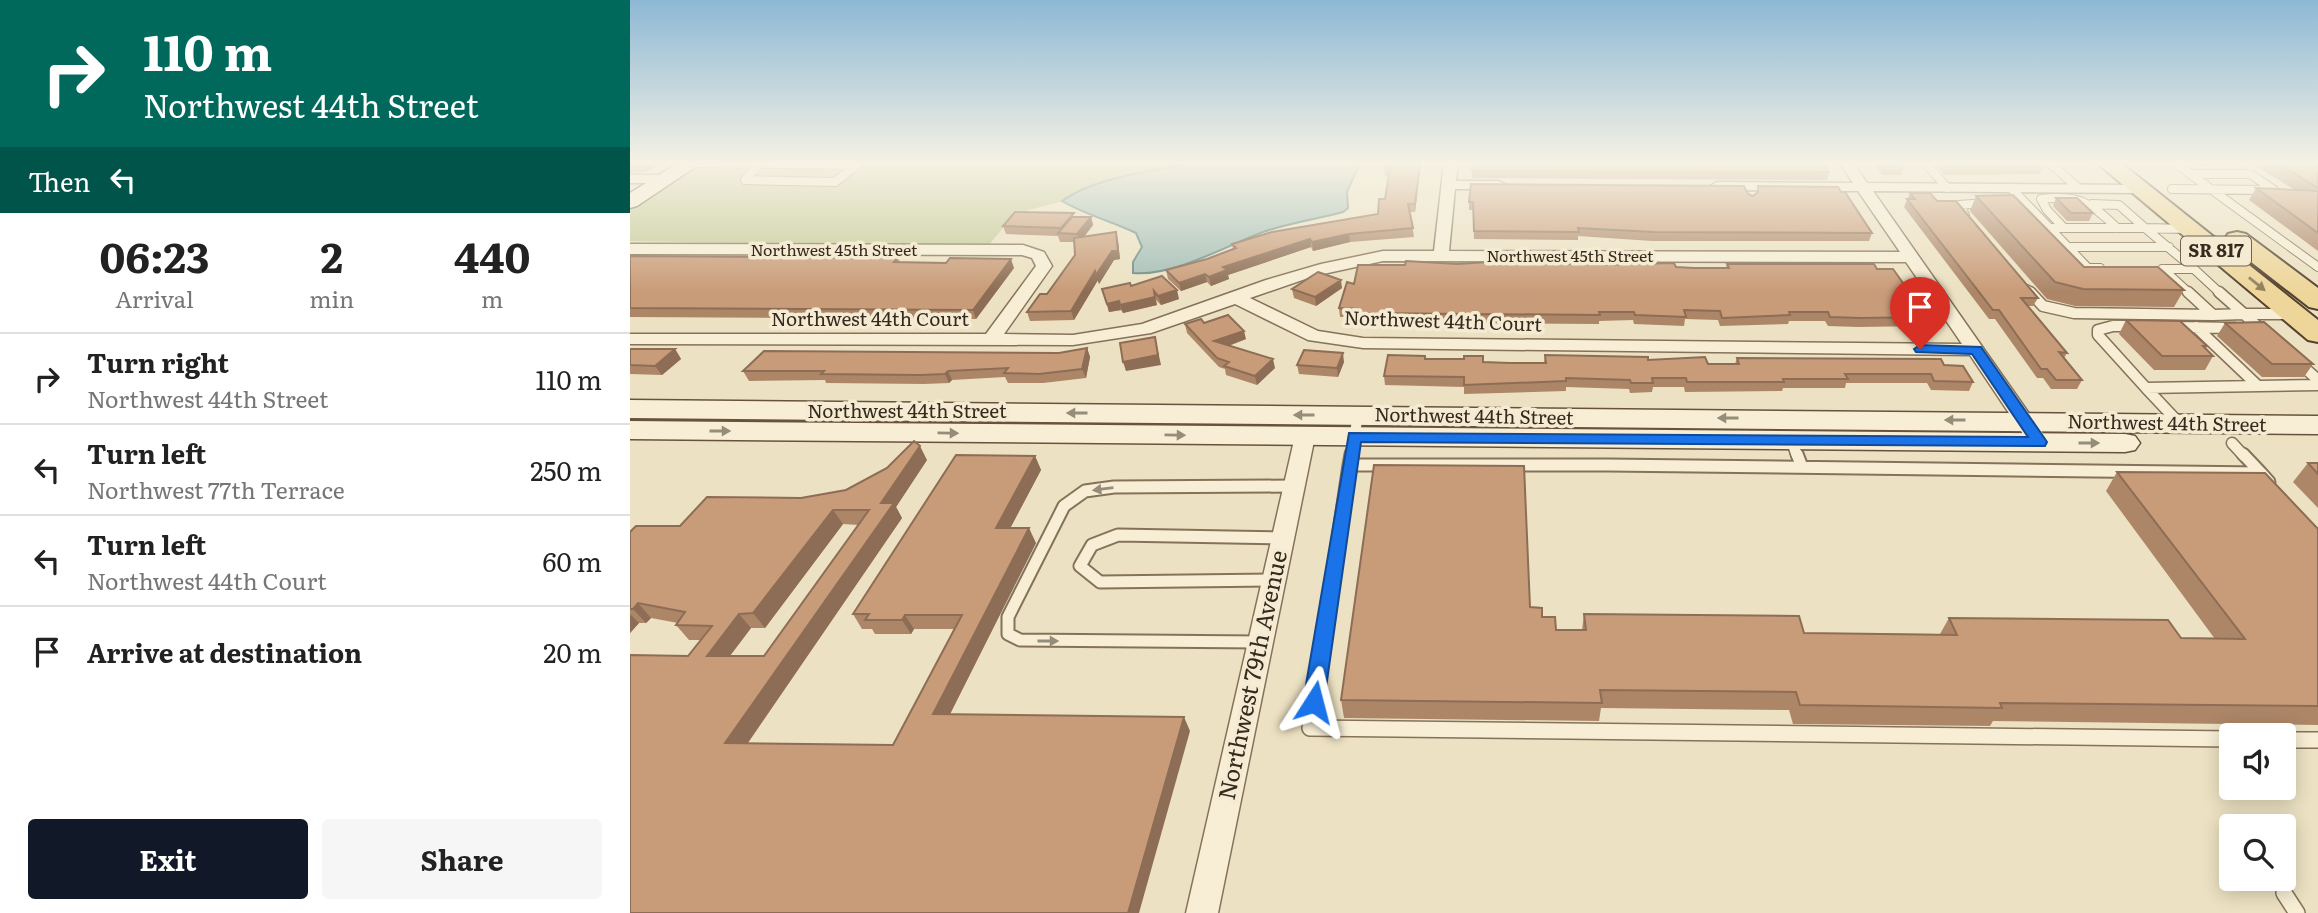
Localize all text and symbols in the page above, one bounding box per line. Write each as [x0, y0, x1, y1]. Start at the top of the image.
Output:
text: 110 m [143, 13, 272, 86]
icon: right [28, 28, 119, 119]
text: Northwest 44th Street [143, 80, 479, 128]
text: Then [28, 161, 90, 200]
icon: left [104, 161, 142, 199]
text: 06:23 [100, 224, 210, 286]
text: 2 [320, 224, 343, 286]
text: 440 [454, 224, 530, 286]
road number: SR 817 [2181, 236, 2251, 265]
street label: Northwest 45th Street [750, 237, 918, 261]
street label: Northwest 45th Street [1486, 243, 1654, 267]
pin [1890, 277, 1950, 349]
one-way arrow [2248, 277, 2266, 292]
text: Arrival [115, 281, 194, 315]
text: min [309, 281, 354, 315]
text: m [481, 281, 503, 315]
icon: arrive [1901, 288, 1939, 326]
street label: Northwest 44th Court [1344, 303, 1543, 337]
street label: Northwest 44th Court [771, 304, 969, 332]
text: Turn right [87, 342, 229, 381]
text: 110 m [535, 359, 602, 398]
icon: right [28, 360, 66, 398]
text: Northwest 44th Street [87, 381, 328, 415]
street label: Northwest 44th Street [807, 396, 1007, 424]
street label: Northwest 44th Street [1374, 399, 1574, 431]
street label: Northwest 44th Street [2067, 406, 2267, 438]
one-way arrow [1065, 407, 1087, 419]
one-way arrow [1293, 409, 1315, 421]
one-way arrow [1716, 413, 1738, 424]
one-way arrow [1944, 414, 1966, 426]
one-way arrow [710, 425, 732, 437]
one-way arrow [937, 427, 959, 439]
one-way arrow [1165, 429, 1187, 441]
text: Turn left [87, 433, 206, 472]
one-way arrow [2078, 437, 2100, 448]
text: 250 m [530, 450, 602, 489]
icon: left [28, 451, 66, 489]
text: Northwest 77th Terrace [87, 472, 345, 506]
one-way arrow [1092, 483, 1114, 494]
text: Turn left [87, 524, 206, 563]
text: 60 m [543, 541, 602, 580]
icon: left [28, 542, 66, 580]
street label: Northwest 79th Avenue [1208, 547, 1294, 803]
text: Northwest 44th Court [87, 563, 327, 597]
text: Arrive at destination [87, 632, 362, 671]
text: 20 m [543, 632, 602, 671]
icon: arrive [28, 633, 66, 671]
one-way arrow [1037, 635, 1059, 647]
position arrow [1277, 665, 1351, 739]
map controls [2219, 723, 2296, 891]
button: sound [2219, 723, 2296, 800]
button: search [2219, 814, 2296, 891]
button: Exit [28, 819, 308, 899]
button: Share [322, 819, 602, 899]

